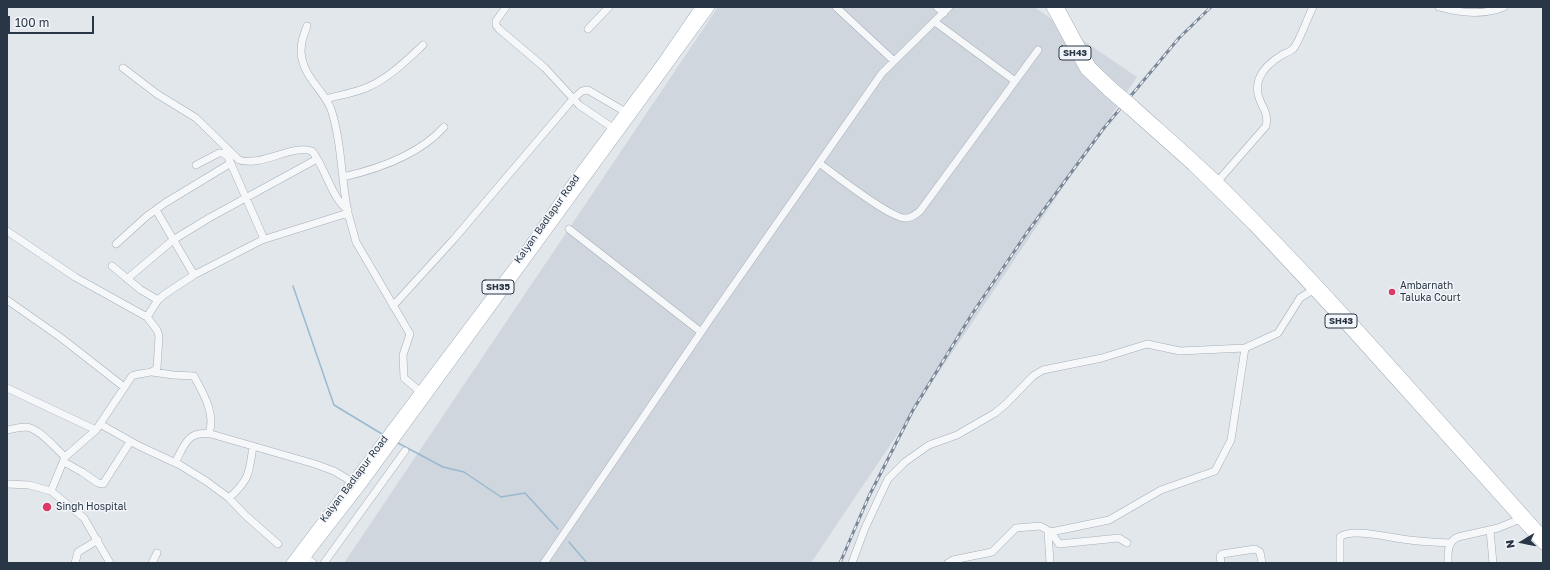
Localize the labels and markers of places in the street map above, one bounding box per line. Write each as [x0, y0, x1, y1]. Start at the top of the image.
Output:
place label: Ambarnath Taluka Court [1400, 280, 1461, 304]
marker: Ambarnath Taluka Court [1387, 287, 1397, 297]
marker: Singh Hospital [41, 501, 53, 513]
place label: Singh Hospital [56, 501, 127, 513]

